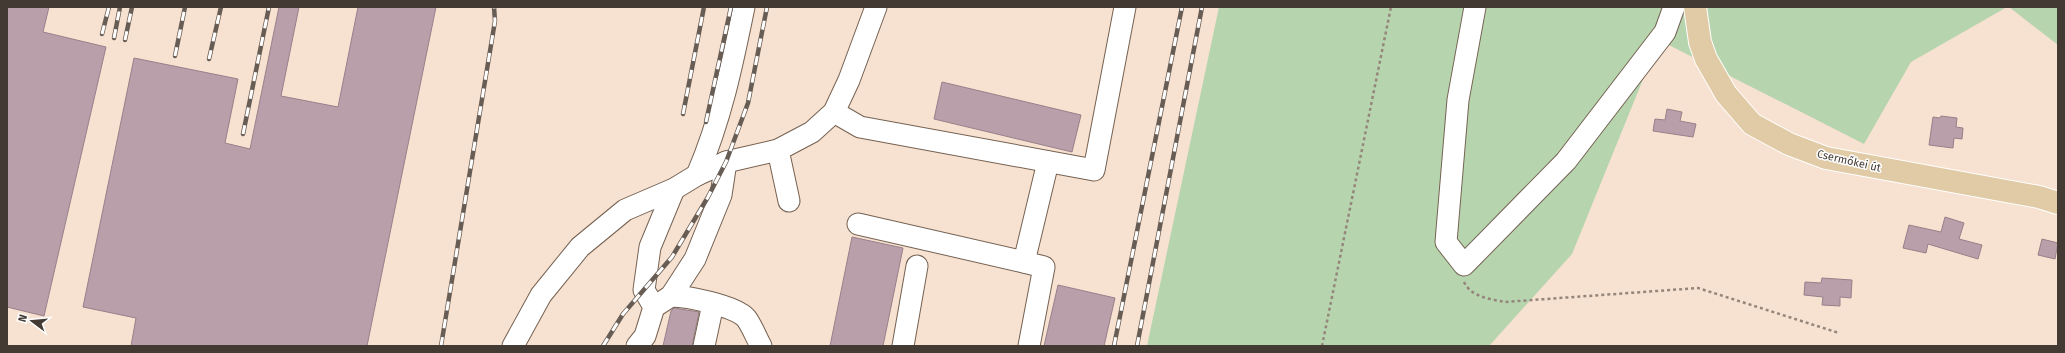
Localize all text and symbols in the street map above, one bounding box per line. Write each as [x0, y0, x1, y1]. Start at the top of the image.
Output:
street label: Csermőkei út [1816, 147, 1882, 175]
north arrow [12, 301, 52, 341]
text: N [16, 313, 30, 324]

